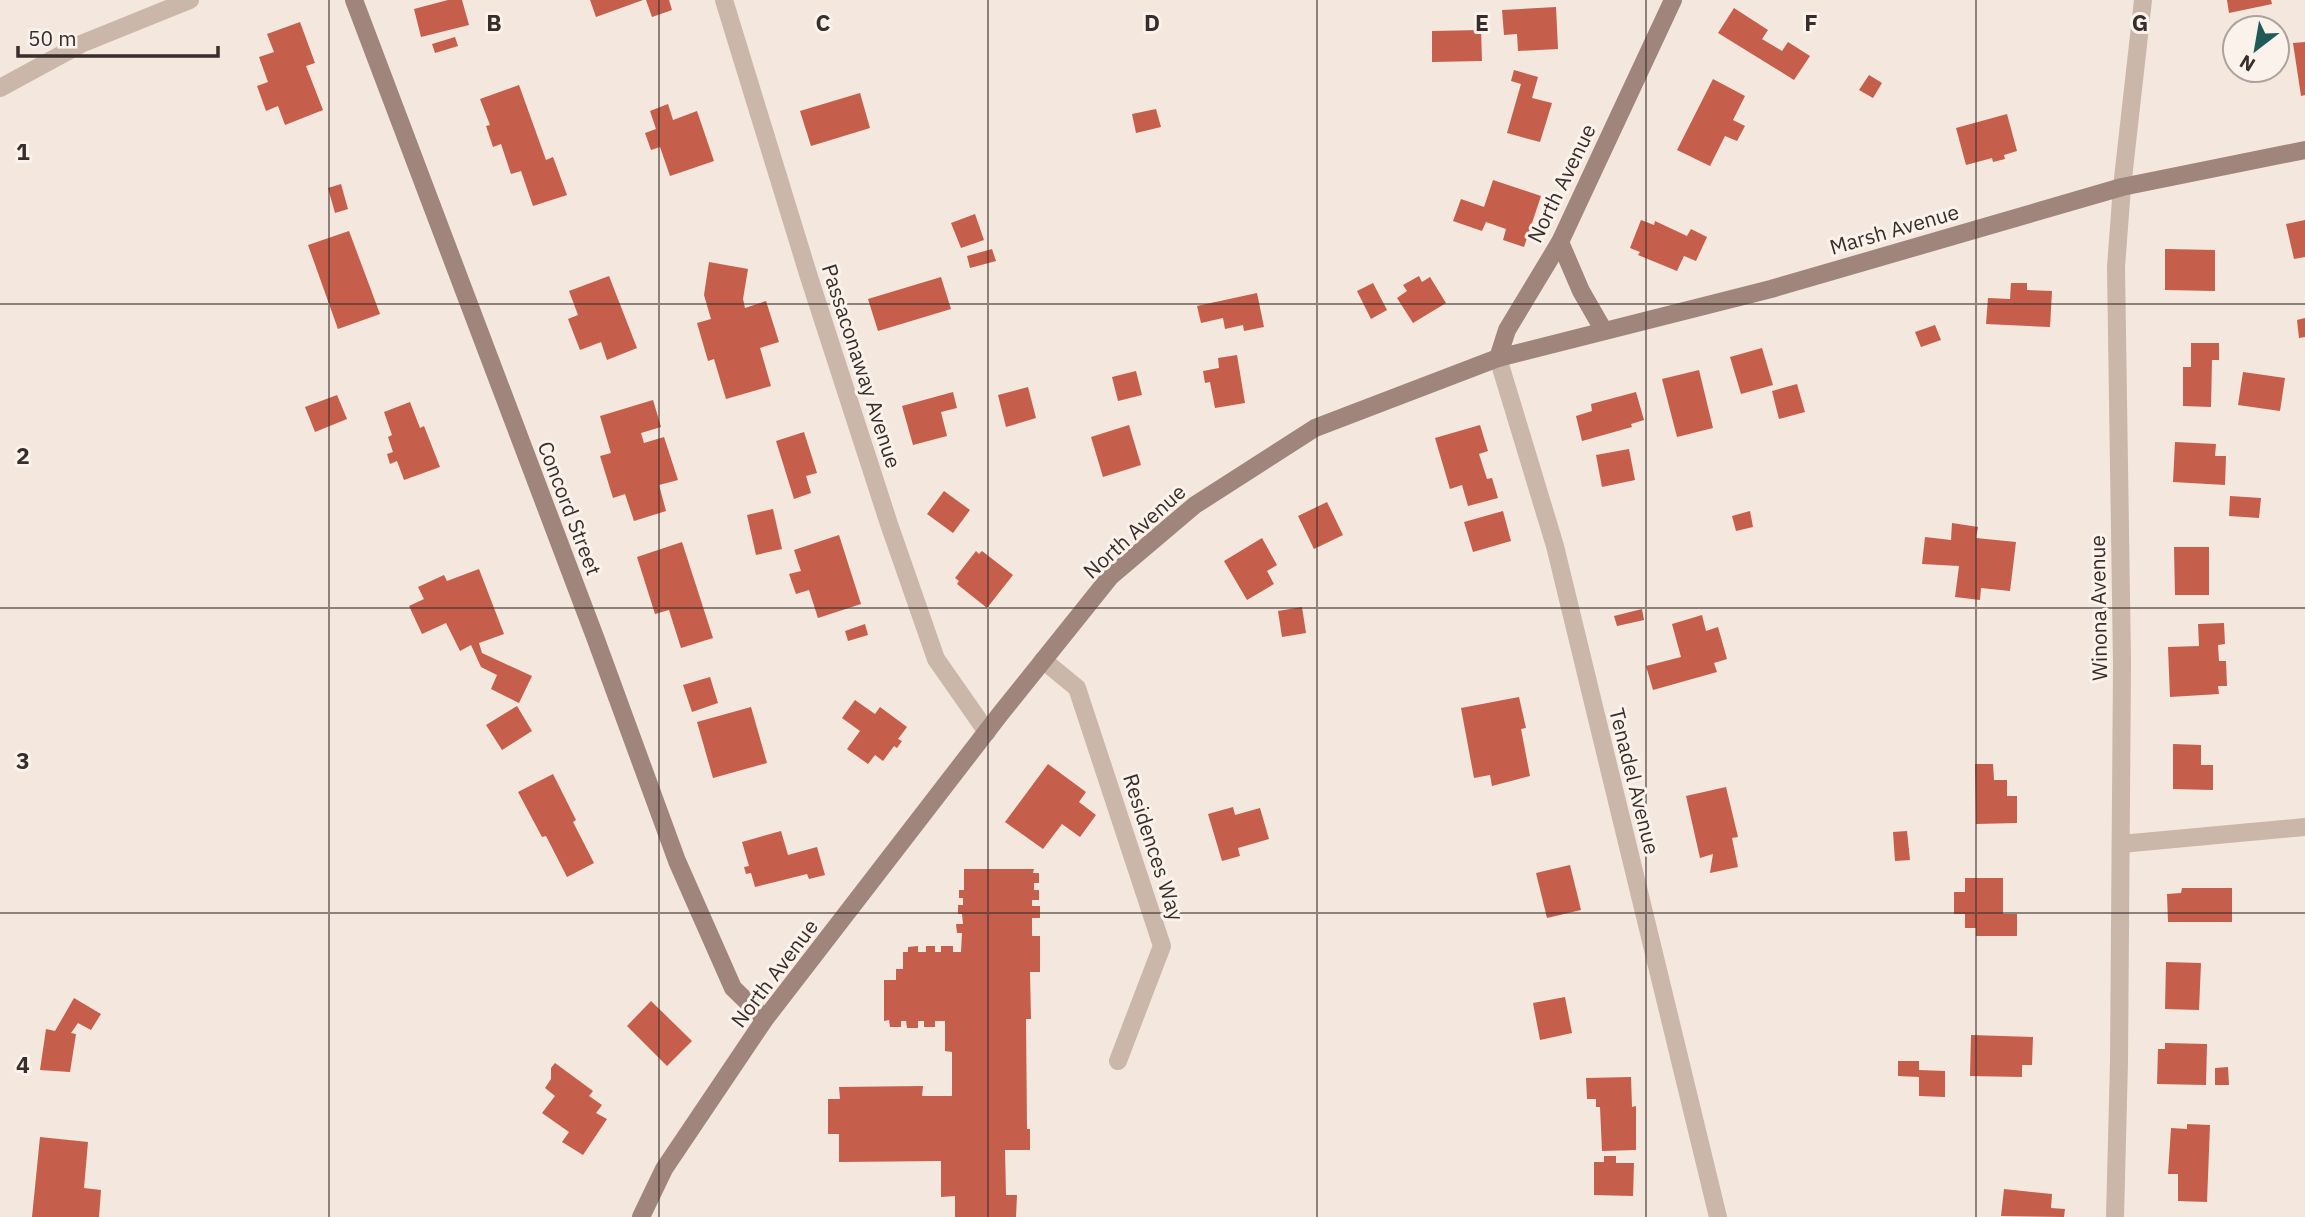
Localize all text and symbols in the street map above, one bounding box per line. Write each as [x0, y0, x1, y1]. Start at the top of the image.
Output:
text: B [486, 7, 502, 37]
text: C [816, 7, 831, 37]
text: D [1144, 7, 1160, 37]
text: E [1475, 7, 1489, 37]
text: F [1804, 7, 1818, 37]
text: G [2132, 7, 2148, 37]
scale bar [18, 14, 217, 58]
north arrow [2221, 14, 2291, 84]
text: 50 m [28, 24, 77, 52]
text: N [2235, 50, 2259, 77]
street label: North Avenue [1520, 119, 1602, 247]
text: 1 [16, 136, 30, 166]
street label: Marsh Avenue [1826, 197, 1962, 261]
street label: Passaconaway Avenue [816, 260, 908, 472]
street label: Concord Street [532, 437, 608, 579]
text: 2 [16, 440, 30, 470]
street label: North Avenue [1077, 478, 1191, 584]
street label: Winona Avenue [2083, 535, 2113, 681]
street label: Tenadel Avenue [1603, 705, 1667, 857]
text: 3 [16, 745, 30, 775]
street label: Residences Way [1117, 770, 1191, 925]
street label: North Avenue [724, 913, 824, 1033]
text: 4 [16, 1049, 30, 1079]

